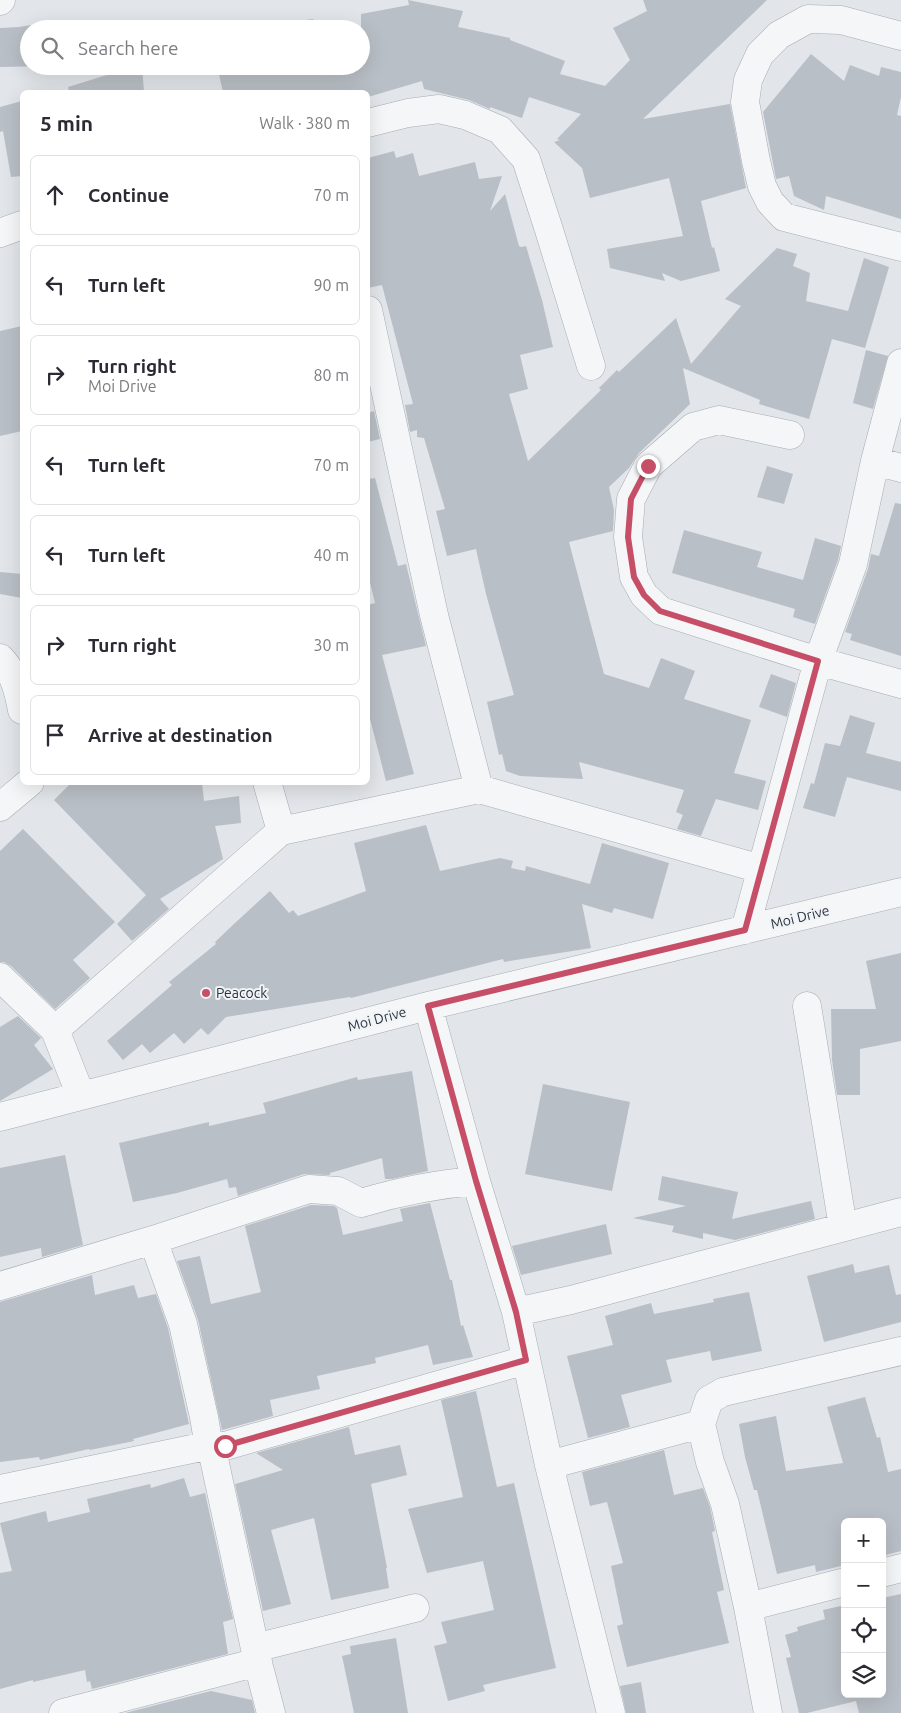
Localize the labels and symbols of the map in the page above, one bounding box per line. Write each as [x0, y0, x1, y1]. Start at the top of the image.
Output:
route end [637, 455, 660, 478]
street label: Moi Drive [769, 902, 831, 932]
place label: Peacock [216, 985, 267, 1001]
marker: Peacock [200, 987, 212, 999]
street label: Moi Drive [346, 1003, 408, 1035]
route start [214, 1435, 237, 1458]

